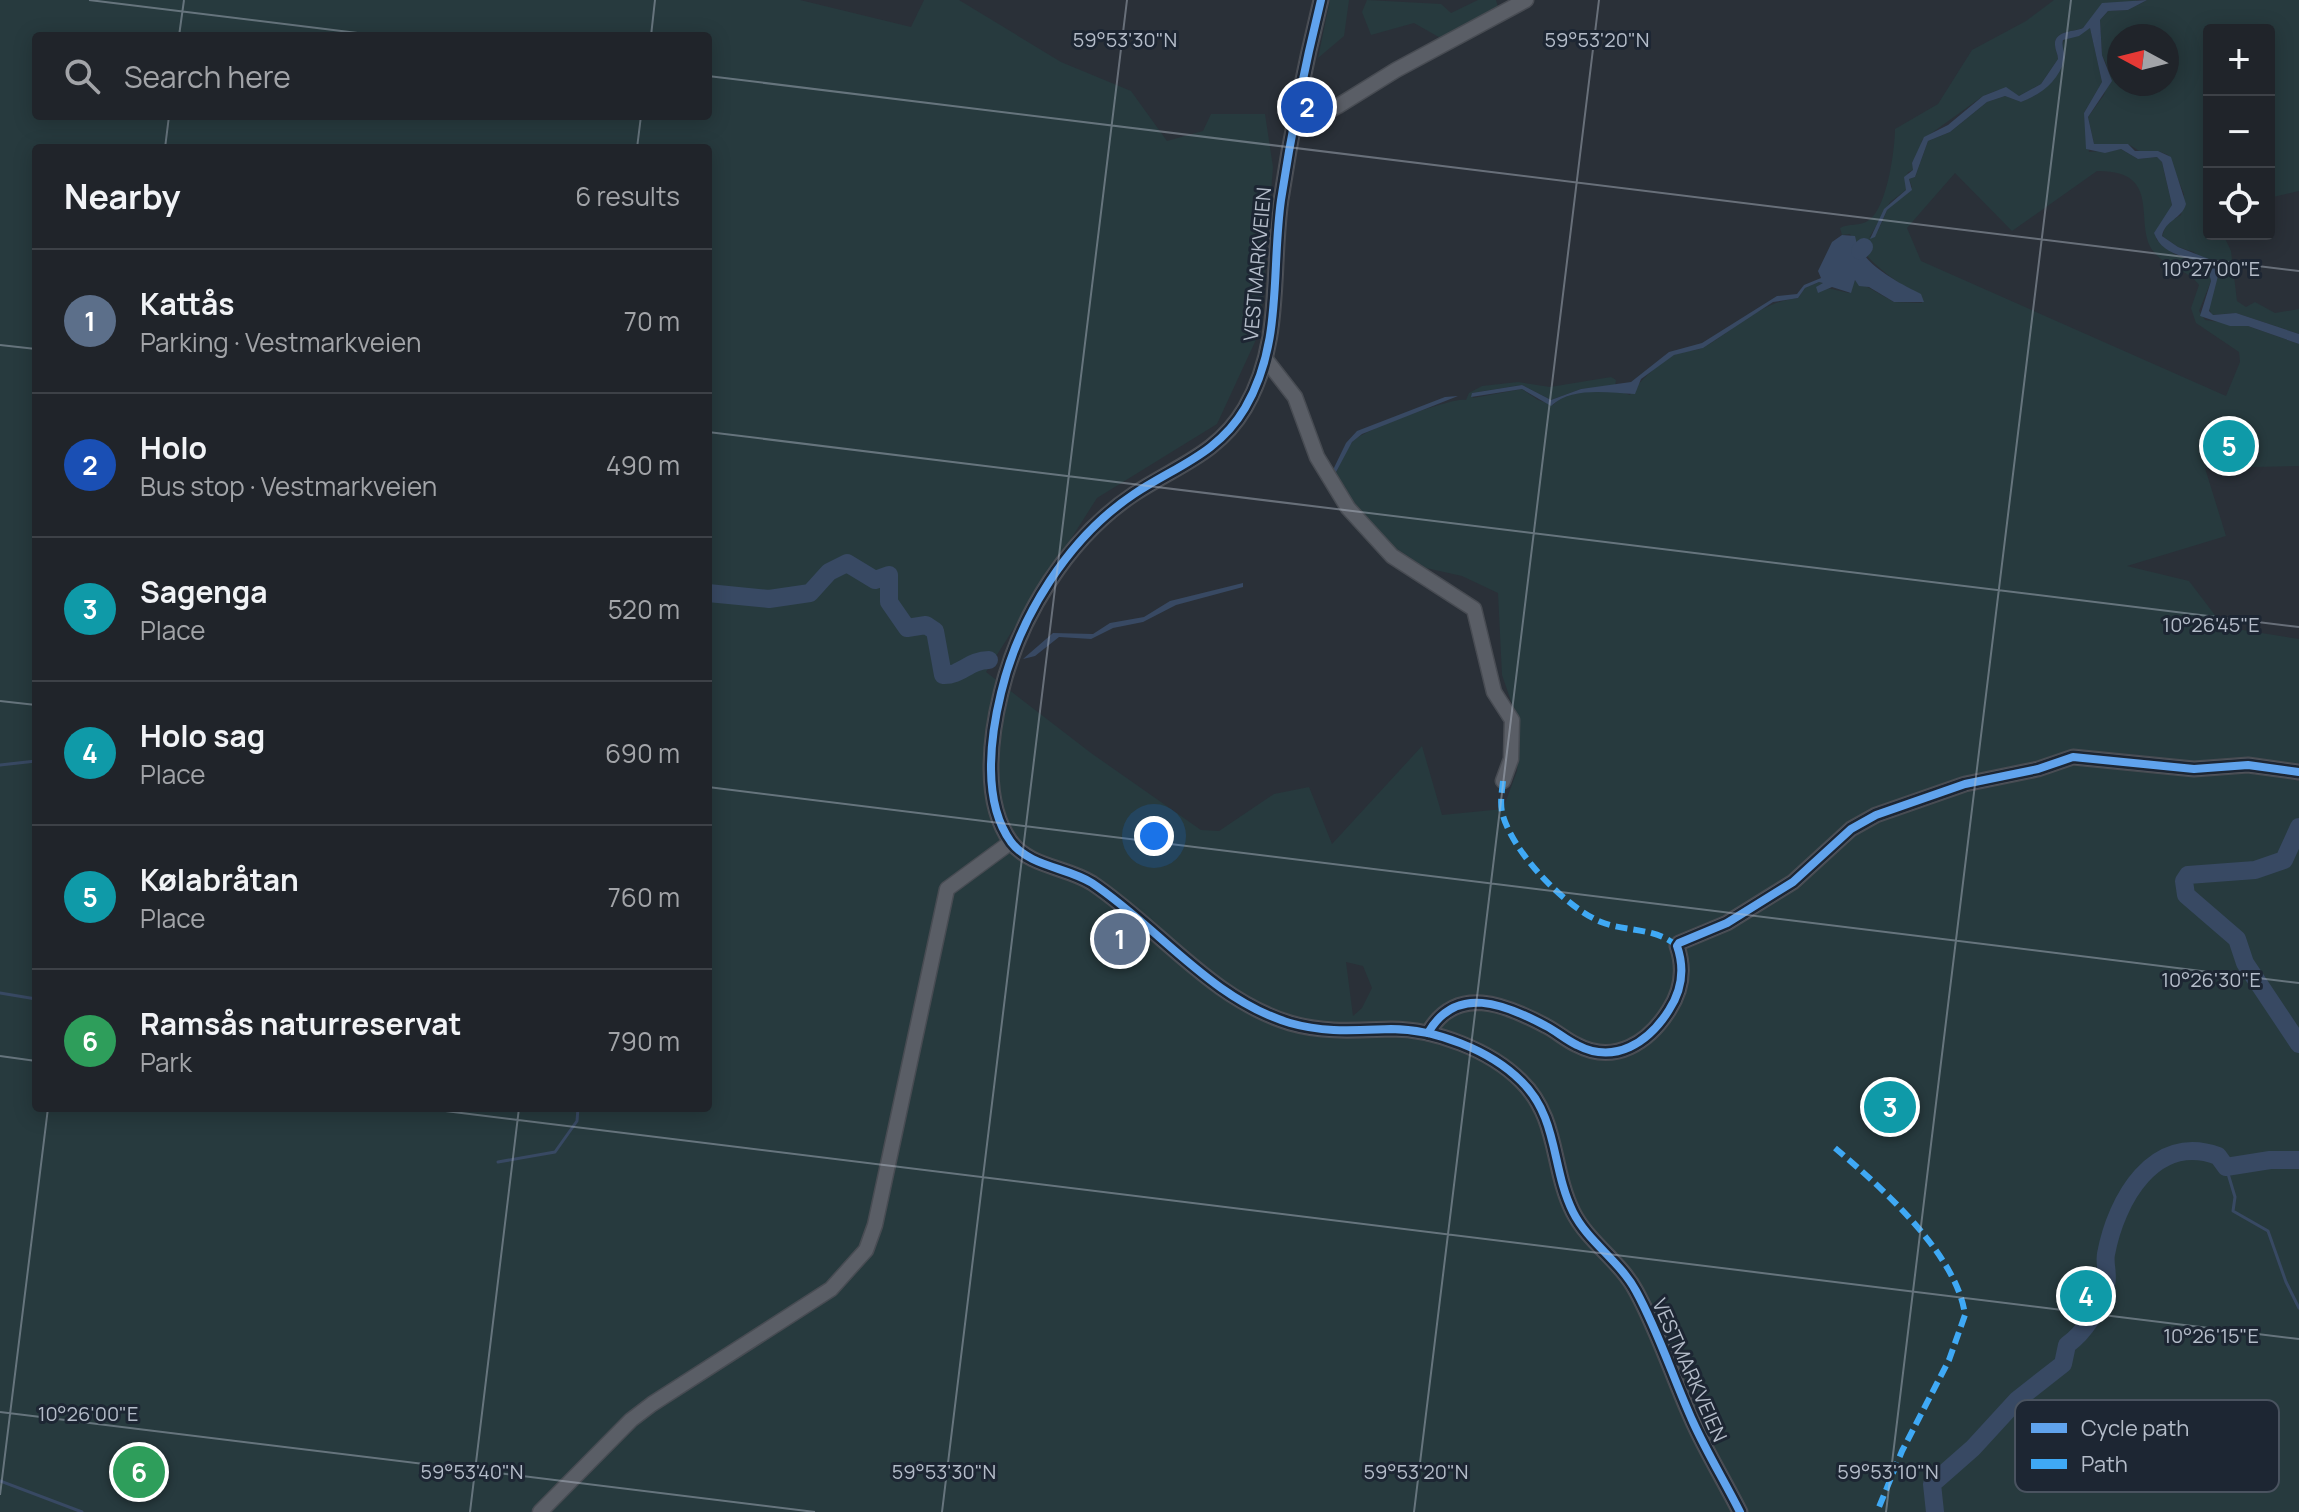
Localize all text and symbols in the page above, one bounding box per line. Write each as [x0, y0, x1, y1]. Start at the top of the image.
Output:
north arrow [2107, 24, 2179, 96]
map controls [2203, 24, 2275, 240]
button: + [2203, 24, 2275, 96]
text: 59°53'30"N [1073, 26, 1177, 53]
text: 59°53'20"N [1545, 26, 1649, 53]
search box [32, 32, 712, 120]
icon: search [60, 54, 104, 98]
text: Search here [124, 56, 291, 97]
pin: 2 [1281, 77, 1333, 137]
button: − [2203, 96, 2275, 168]
button: locate [2203, 168, 2275, 240]
text: Nearby [64, 173, 180, 219]
text: 6 results [575, 178, 680, 214]
street label: VESTMARKVEIEN [1237, 186, 1277, 342]
text: 10°27'00"E [2162, 255, 2260, 282]
text: Kattås [140, 283, 234, 324]
text: 1 [84, 303, 96, 339]
text: 70 m [624, 303, 680, 339]
text: Parking · Vestmarkveien [140, 324, 421, 360]
pin: 5 [2203, 416, 2255, 476]
text: Holo [140, 427, 207, 468]
text: 2 [82, 447, 98, 483]
text: 490 m [606, 447, 680, 483]
text: Bus stop · Vestmarkveien [140, 468, 437, 504]
text: Sagenga [140, 571, 268, 612]
text: 3 [82, 591, 98, 627]
text: 520 m [608, 591, 680, 627]
text: 10°26'45"E [2162, 611, 2260, 638]
text: Place [140, 612, 205, 648]
text: Holo sag [140, 715, 265, 756]
text: 4 [82, 735, 98, 771]
text: 690 m [605, 735, 680, 771]
text: Place [140, 756, 205, 792]
your location [1134, 816, 1174, 856]
text: Kølabråtan [140, 859, 299, 900]
text: 5 [82, 879, 98, 915]
text: 760 m [608, 879, 680, 915]
text: Place [140, 900, 205, 936]
pin: 1 [1094, 909, 1146, 969]
text: 10°26'30"E [2161, 966, 2261, 993]
text: Ramsås naturreservat [140, 1003, 462, 1044]
text: 6 [82, 1023, 98, 1059]
text: 790 m [608, 1023, 680, 1059]
text: Park [140, 1044, 192, 1080]
pin: 3 [1864, 1077, 1916, 1137]
pin: 4 [2060, 1266, 2112, 1326]
street label: VESTMARKVEIEN [1646, 1294, 1734, 1446]
text: 10°26'15"E [2163, 1322, 2259, 1349]
text: 10°26'00"E [38, 1400, 138, 1427]
legend [2015, 1400, 2279, 1492]
text: Cycle path [2081, 1413, 2189, 1443]
pin: 6 [113, 1442, 165, 1502]
text: Path [2081, 1449, 2128, 1479]
text: 59°53'40"N [421, 1458, 523, 1485]
text: 59°53'30"N [892, 1458, 996, 1485]
text: 59°53'20"N [1364, 1458, 1468, 1485]
text: 59°53'10"N [1837, 1458, 1939, 1485]

